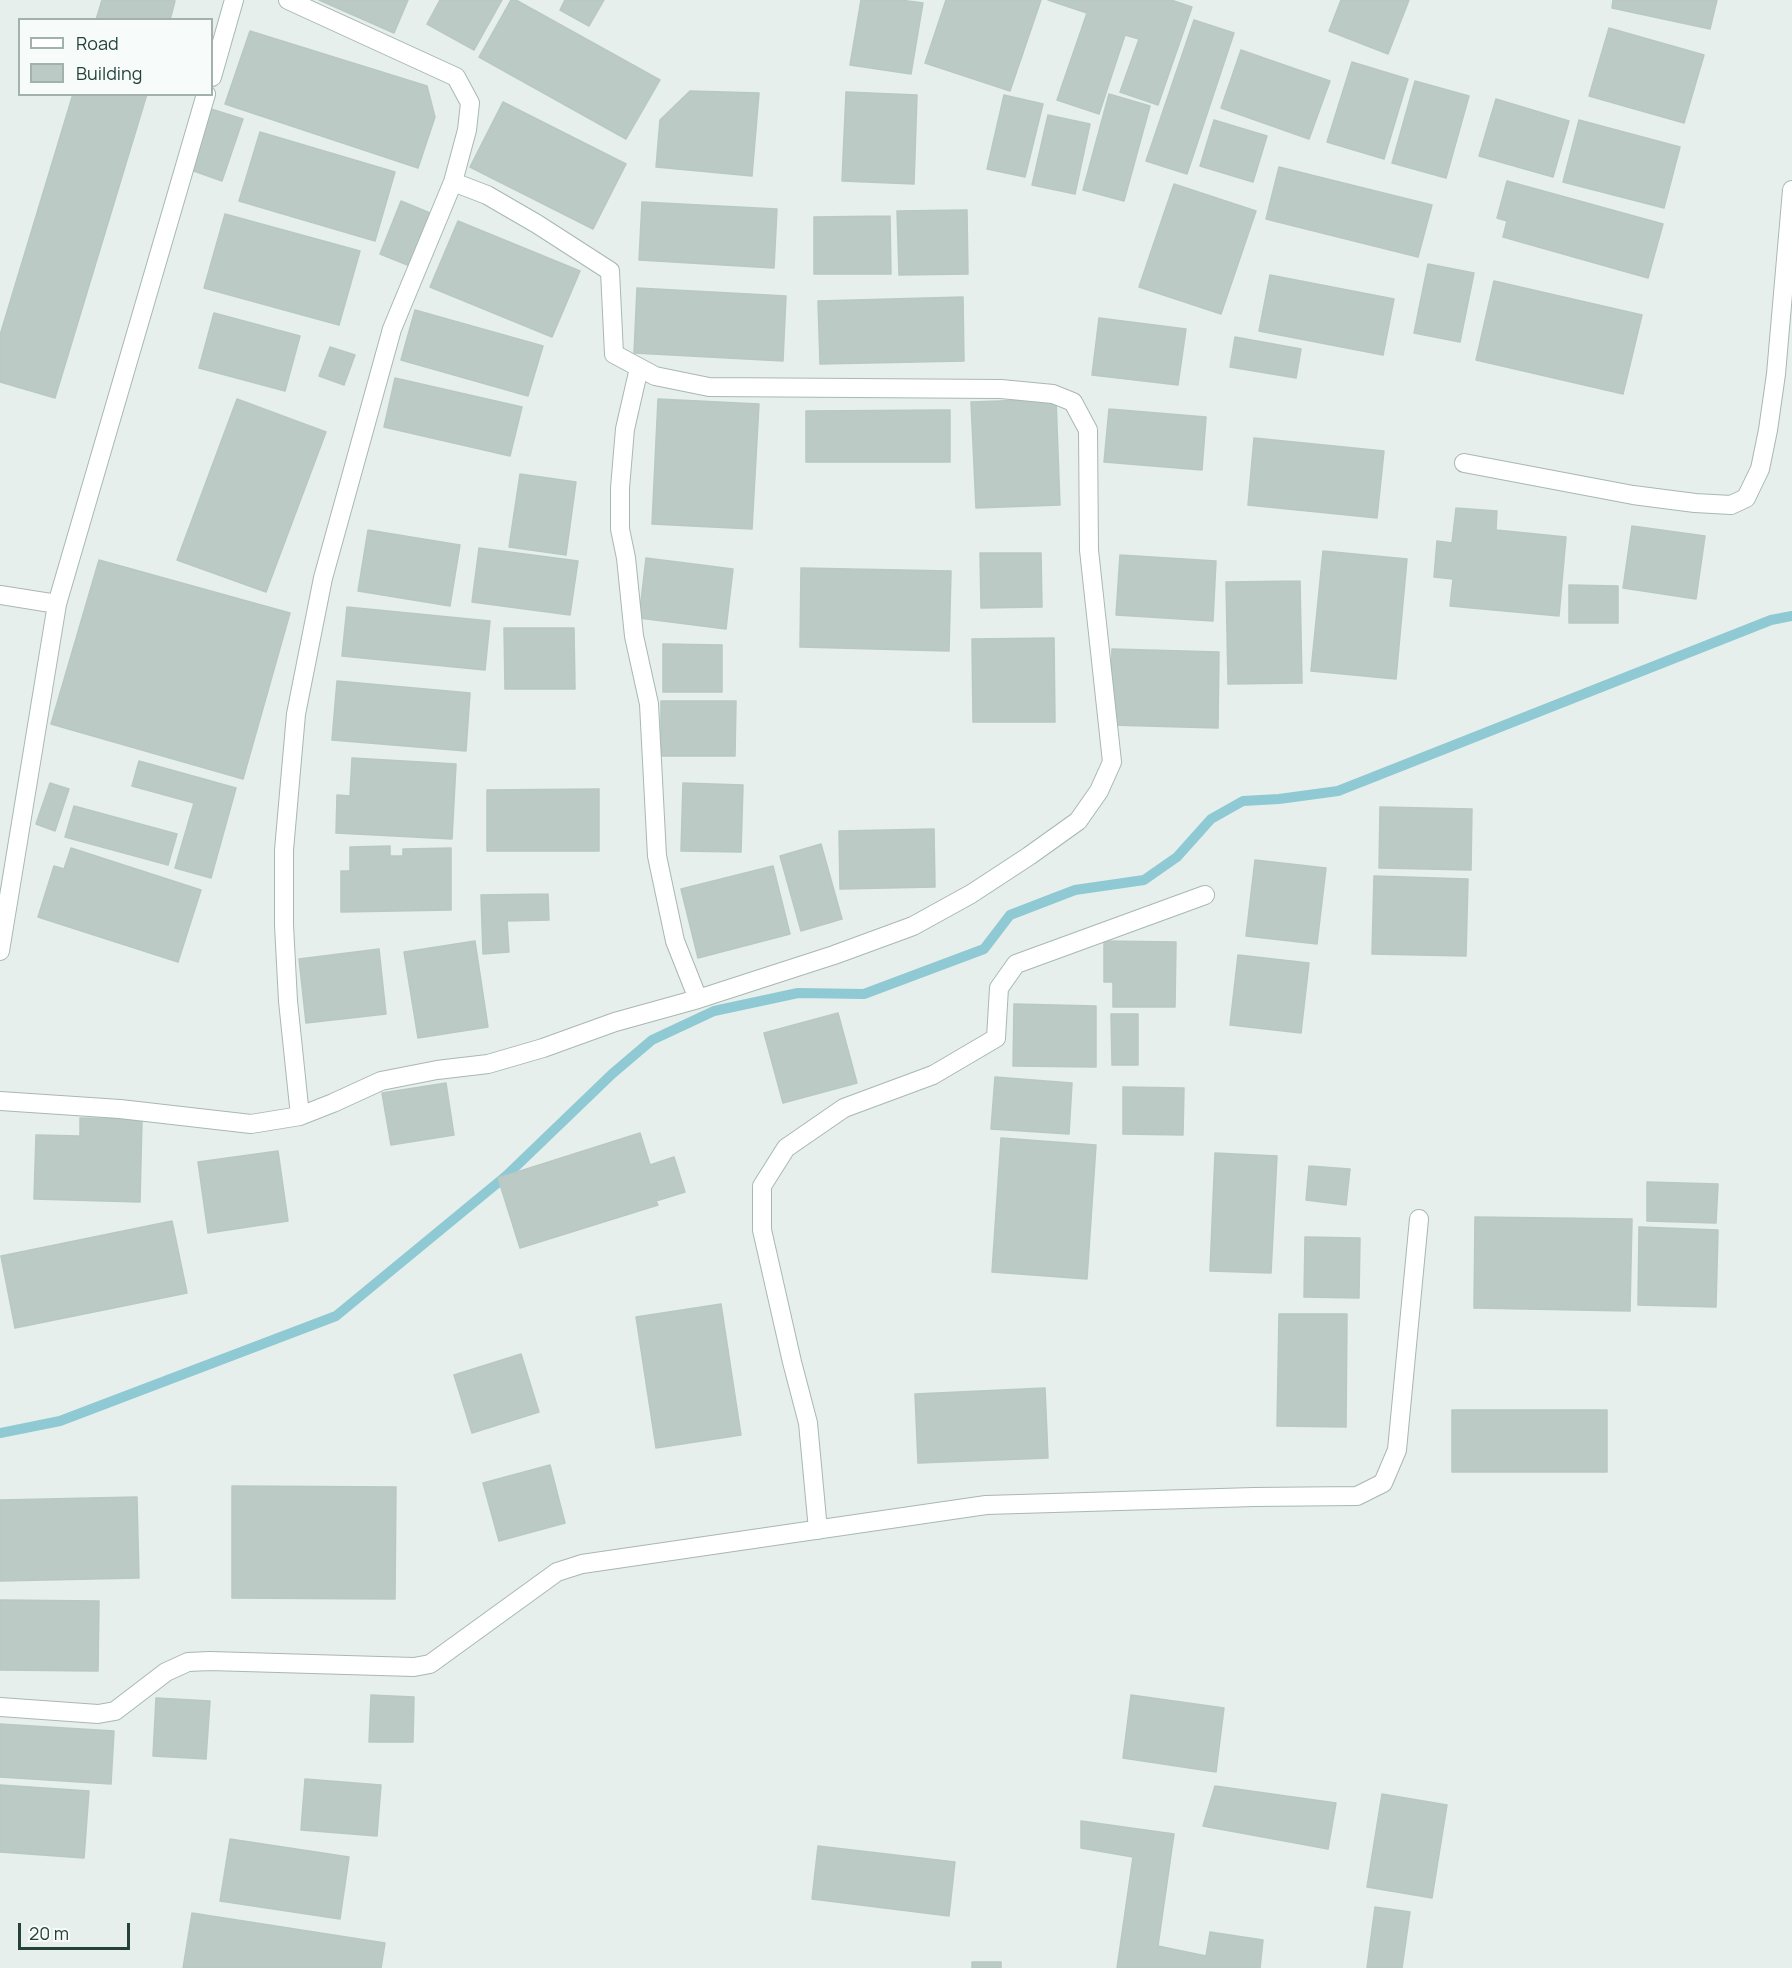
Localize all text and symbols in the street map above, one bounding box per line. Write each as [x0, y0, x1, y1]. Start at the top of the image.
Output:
legend [18, 18, 213, 96]
text: Road [76, 31, 119, 55]
text: Building [76, 61, 142, 85]
scale bar [21, 1911, 134, 1949]
text: 20 m [29, 1921, 69, 1945]

